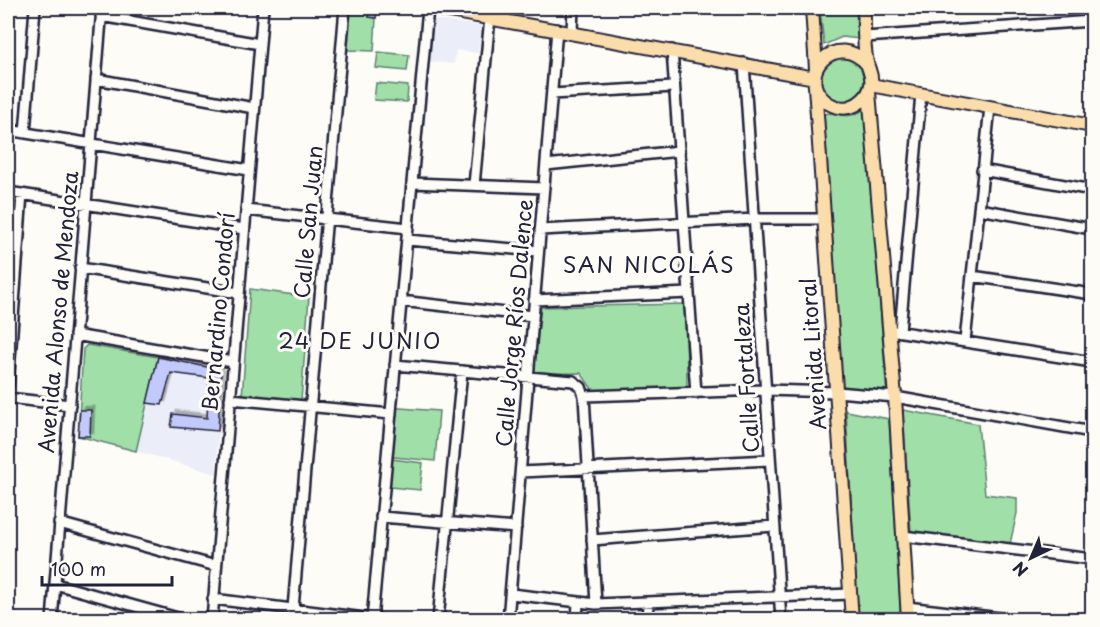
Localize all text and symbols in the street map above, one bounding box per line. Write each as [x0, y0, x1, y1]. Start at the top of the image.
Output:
street label: Calle San Juan [284, 144, 330, 300]
street label: Avenida Alonso de Mendoza [29, 169, 85, 454]
street label: Calle Jorge Ríos Dalence [486, 198, 540, 448]
street label: Bernardino Condorí [192, 211, 242, 413]
district label: SAN NICOLÁS [563, 247, 735, 280]
street label: Avenida Litoral [791, 277, 833, 431]
street label: Calle Fortaleza [724, 302, 766, 454]
district label: 24 DE JUNIO [278, 323, 442, 356]
north arrow [1001, 528, 1061, 588]
scale bar [42, 549, 172, 587]
text: 100 m [51, 555, 106, 582]
text: N [1007, 556, 1033, 583]

